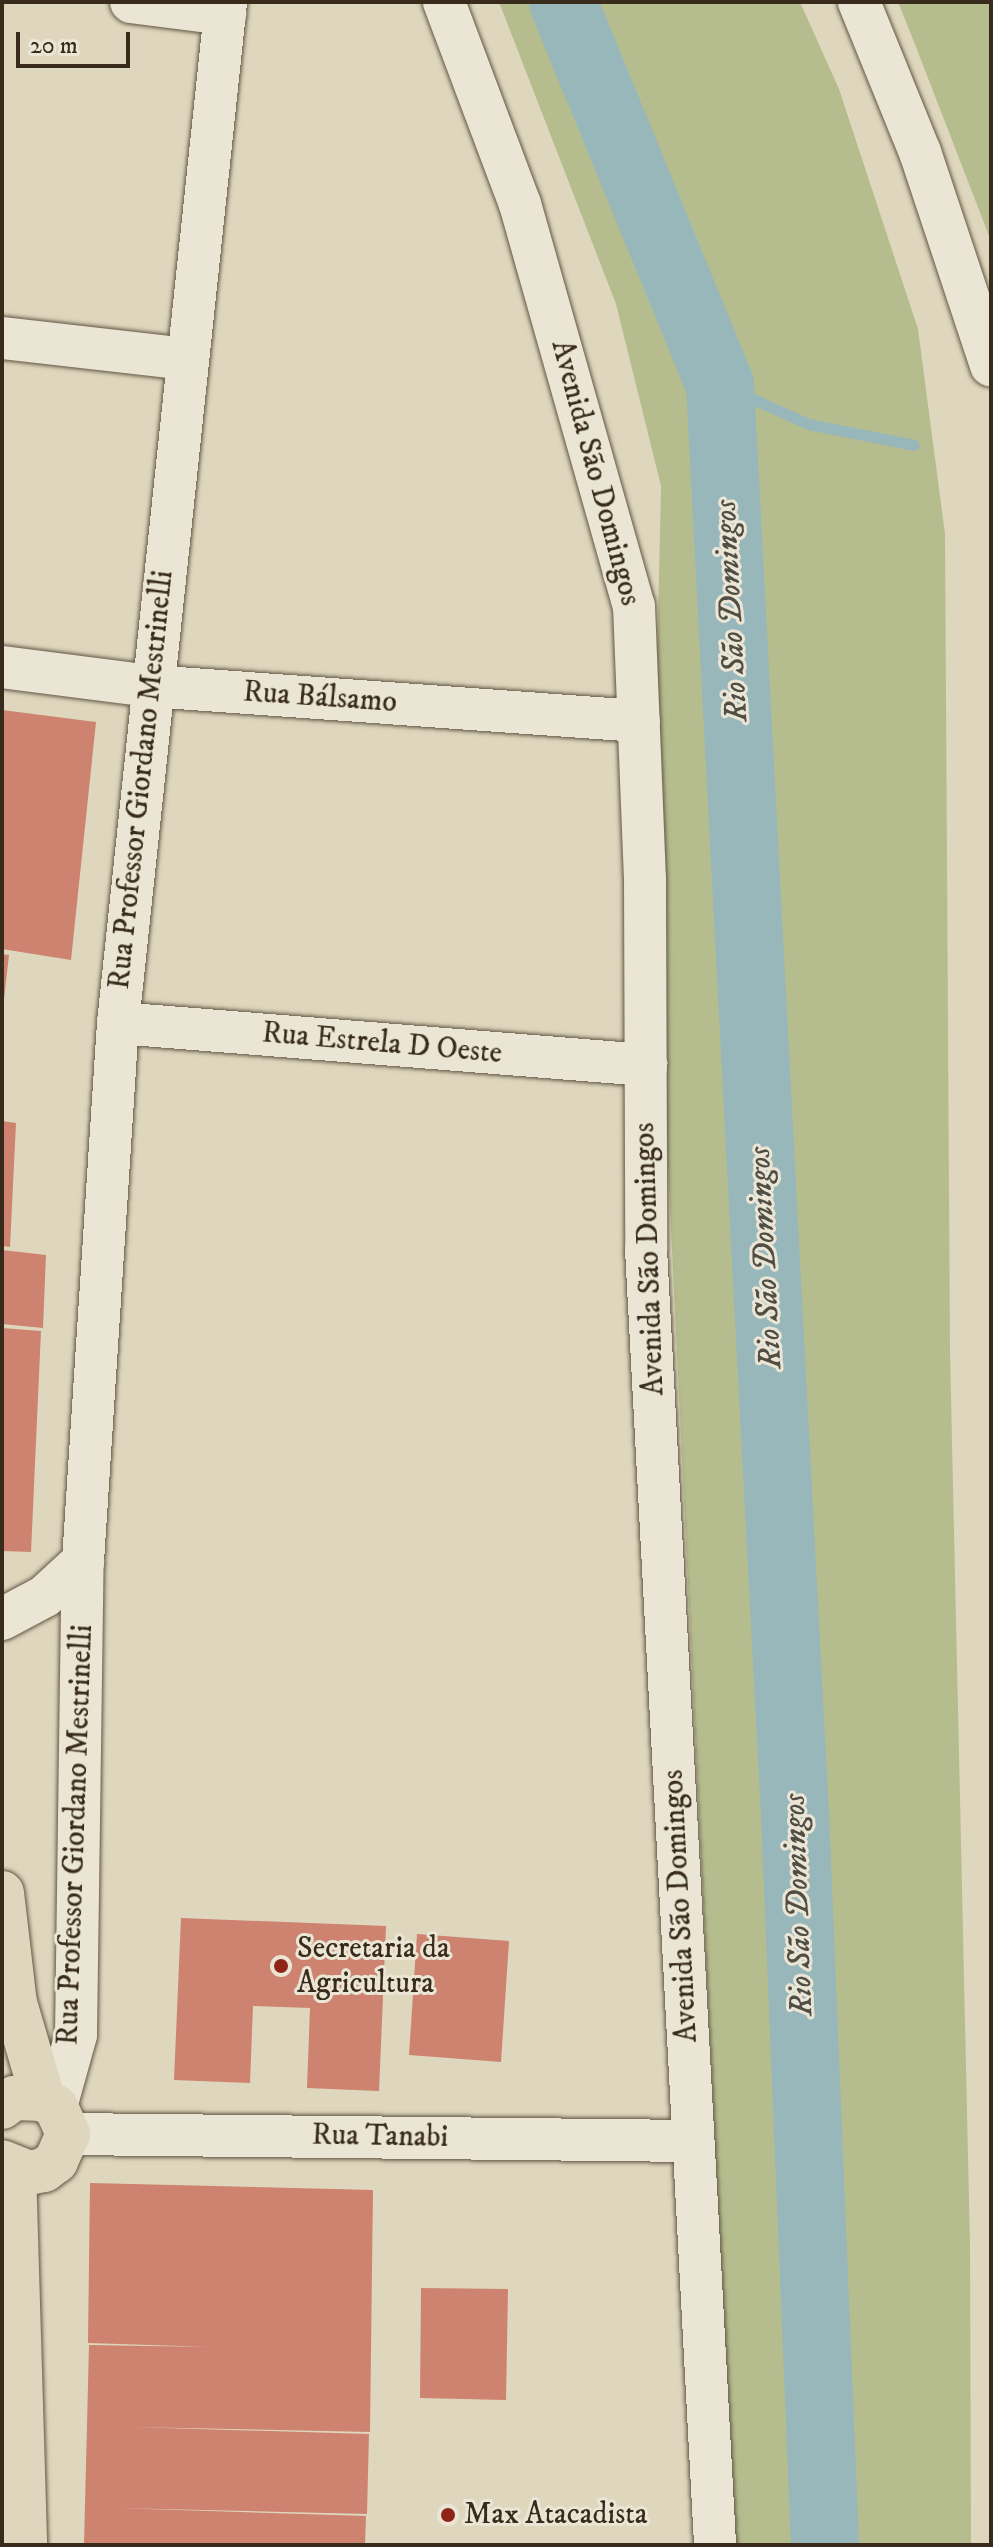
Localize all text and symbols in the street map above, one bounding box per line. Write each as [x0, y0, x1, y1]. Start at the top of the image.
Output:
scale bar [20, 16, 134, 66]
text: 20 m [30, 31, 78, 61]
street label: Avenida São Domingos [542, 336, 648, 610]
water label: Rio São Domingos [707, 499, 757, 723]
street label: Rua Professor Giordano Mestrinelli [102, 569, 182, 991]
street label: Rua Bálsamo [242, 675, 398, 721]
street label: Rua Estrela D Oeste [261, 1016, 503, 1072]
street label: Avenida São Domingos [627, 1122, 673, 1396]
water label: Rio São Domingos [741, 1146, 791, 1370]
street label: Rua Professor Giordano Mestrinelli [51, 1624, 101, 2046]
street label: Avenida São Domingos [656, 1769, 706, 2043]
water label: Rio São Domingos [776, 1793, 822, 2017]
place label: Secretaria da Agricultura [297, 1931, 450, 2002]
marker: Secretaria da Agricultura [272, 1957, 290, 1975]
street label: Rua Tanabi [311, 2118, 449, 2156]
place label: Max Atacadista [464, 2497, 648, 2533]
marker: Max Atacadista [439, 2506, 457, 2524]

